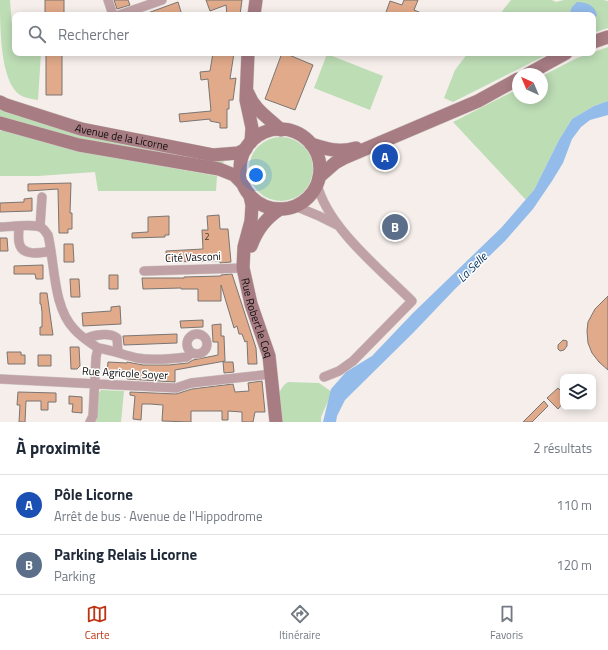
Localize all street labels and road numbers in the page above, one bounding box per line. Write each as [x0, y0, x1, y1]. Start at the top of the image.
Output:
street label: Avenue de la Licorne [73, 120, 170, 154]
street label: Cité Vasconi [165, 248, 221, 266]
street label: Rue Robert le Coq [237, 277, 277, 360]
street label: Rue Agricole Soyer [82, 363, 169, 383]

